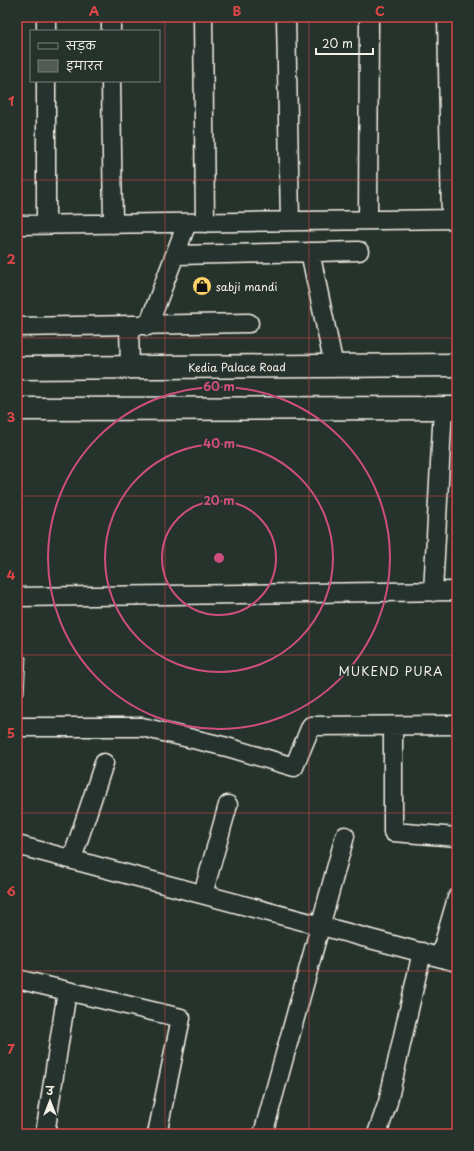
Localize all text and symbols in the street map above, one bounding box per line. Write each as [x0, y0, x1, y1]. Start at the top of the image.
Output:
text: A [89, 1, 99, 20]
text: B [233, 1, 242, 20]
text: C [375, 1, 385, 20]
legend [30, 30, 160, 82]
scale bar [316, 30, 373, 56]
text: 20 m [322, 34, 353, 52]
text: सड़क [65, 36, 97, 54]
text: इमारत [66, 56, 104, 74]
text: 1 [8, 91, 14, 110]
text: 2 [6, 249, 16, 268]
shop icon: sabji mandi [191, 275, 213, 297]
place label: sabji mandi [216, 278, 277, 295]
street label: Kedia Palace Road [188, 358, 286, 375]
text: 60 m [203, 377, 235, 395]
text: 3 [7, 407, 16, 426]
text: 40 m [203, 434, 235, 452]
text: 20 m [203, 491, 235, 509]
centre of rings [212, 551, 226, 565]
text: 4 [7, 565, 16, 584]
district label: MUKEND PURA [339, 662, 443, 680]
text: 5 [7, 723, 15, 742]
text: 6 [6, 881, 16, 900]
text: 7 [7, 1039, 15, 1058]
north arrow [30, 1081, 70, 1121]
text: उ [45, 1082, 55, 1099]

